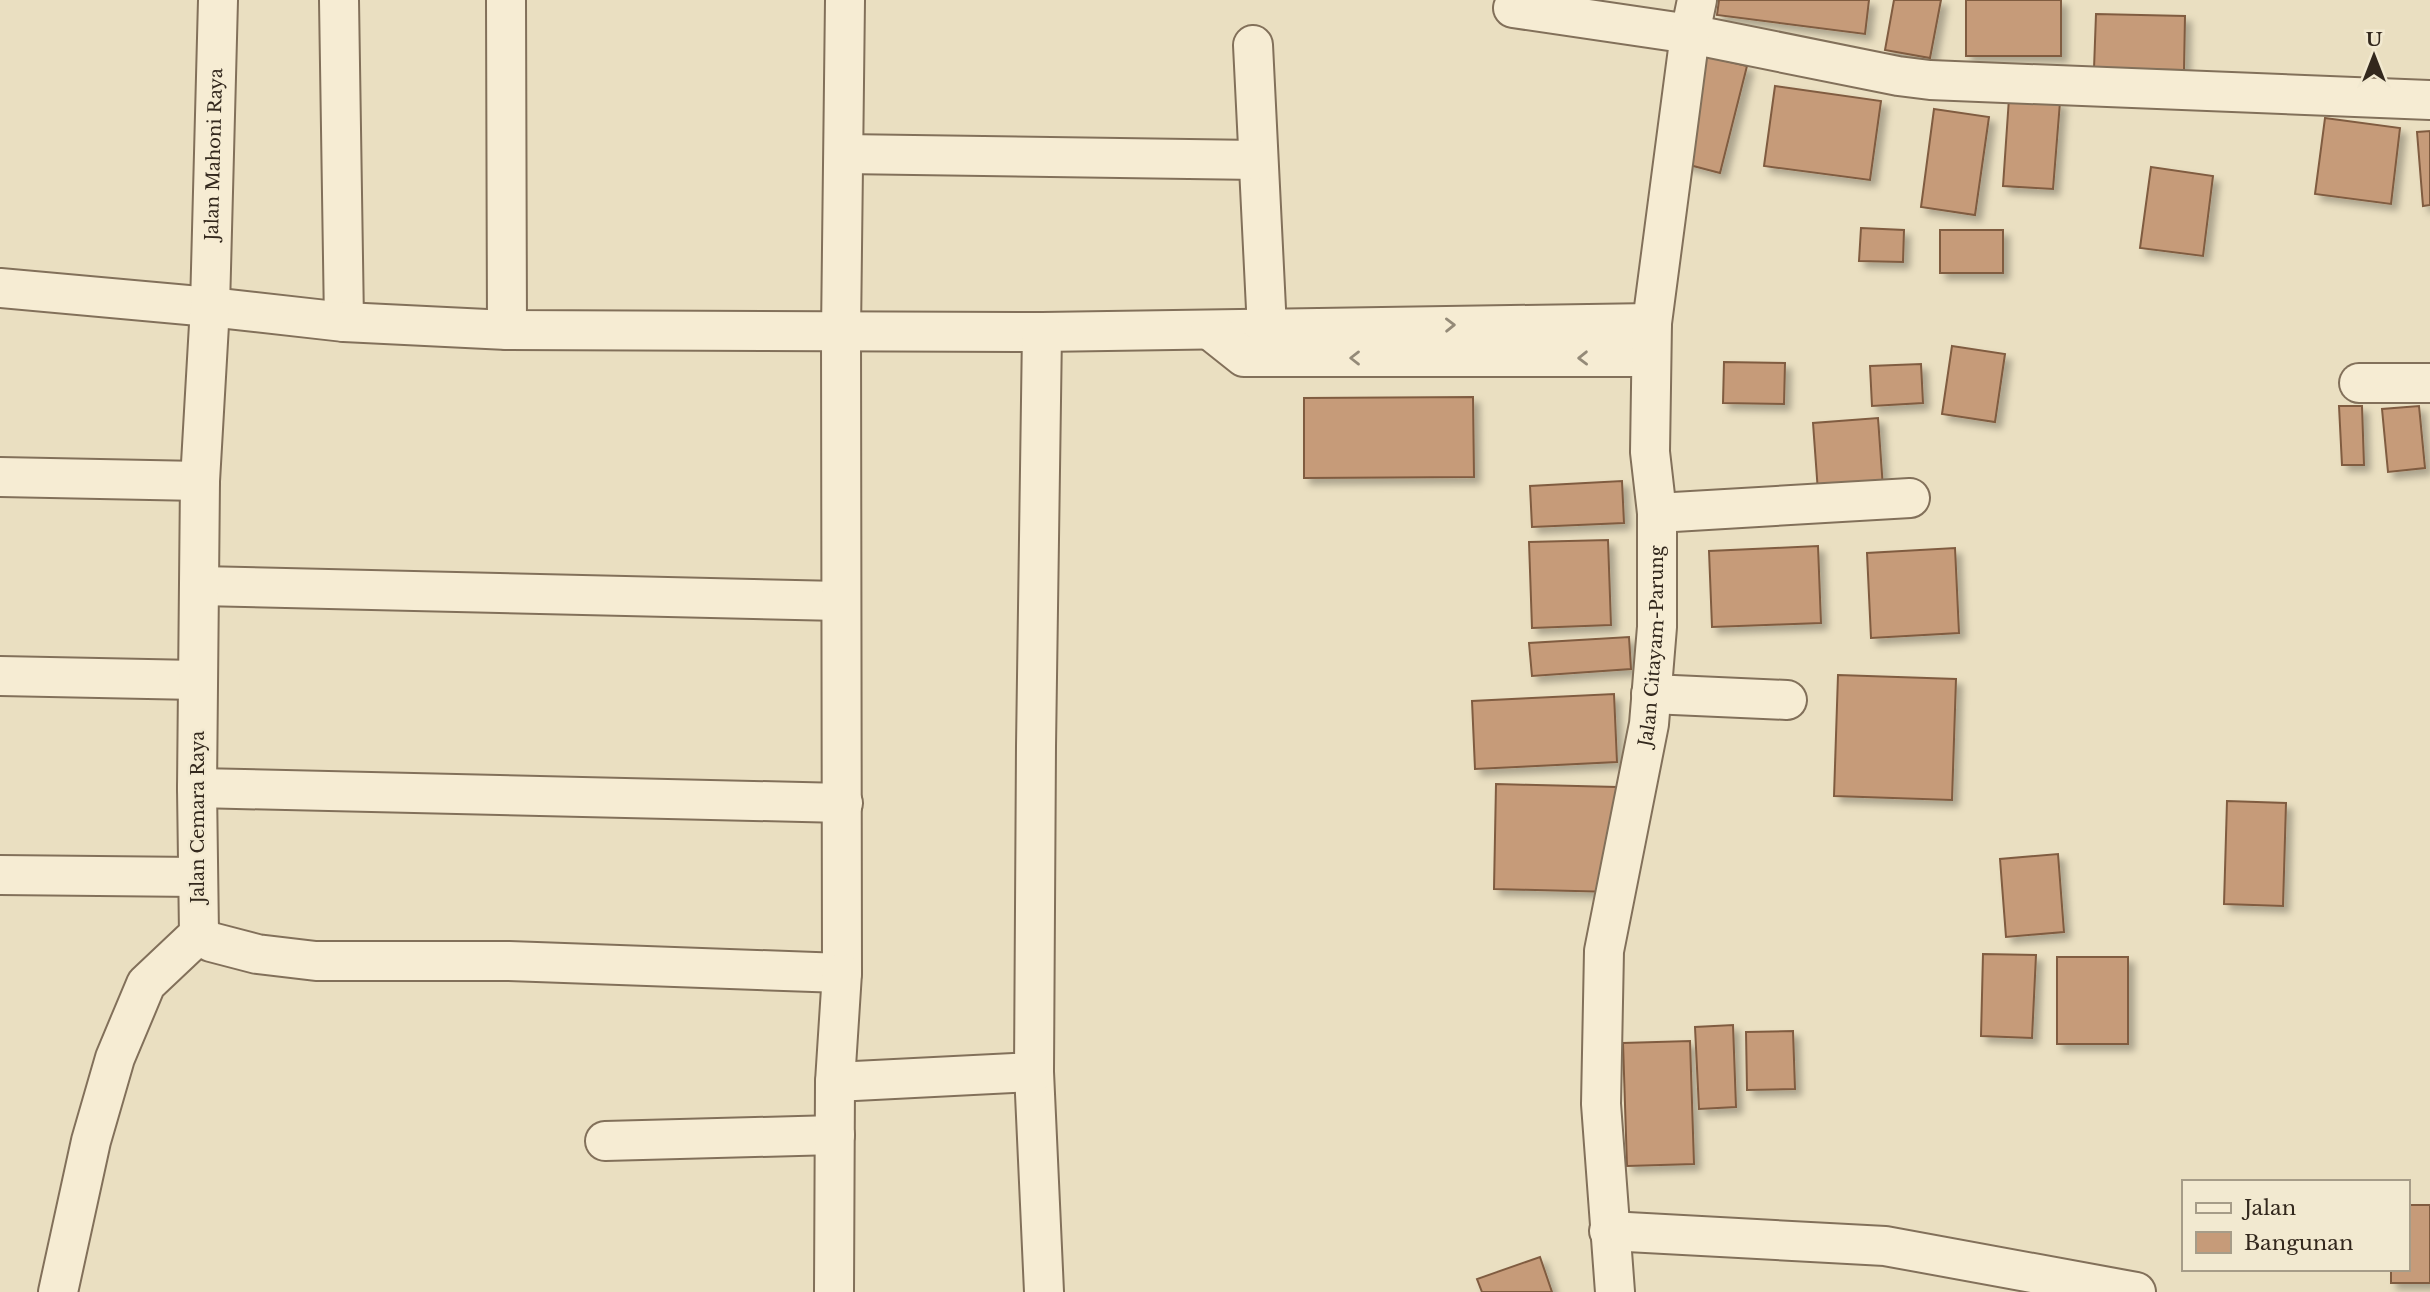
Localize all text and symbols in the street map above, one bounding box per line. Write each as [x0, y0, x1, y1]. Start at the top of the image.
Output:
north arrow [2339, 21, 2409, 91]
text: U [2366, 28, 2383, 51]
street label: Jalan Mahoni Raya [201, 68, 227, 243]
one-way arrow [1445, 318, 1456, 333]
one-way arrow [1350, 350, 1361, 365]
one-way arrow [1577, 350, 1588, 365]
street label: Jalan Citayam-Parung [1633, 545, 1669, 750]
street label: Jalan Cemara Raya [187, 731, 209, 905]
legend [2182, 1180, 2409, 1271]
text: Jalan [2241, 1195, 2296, 1221]
text: Bangunan [2244, 1230, 2353, 1256]

